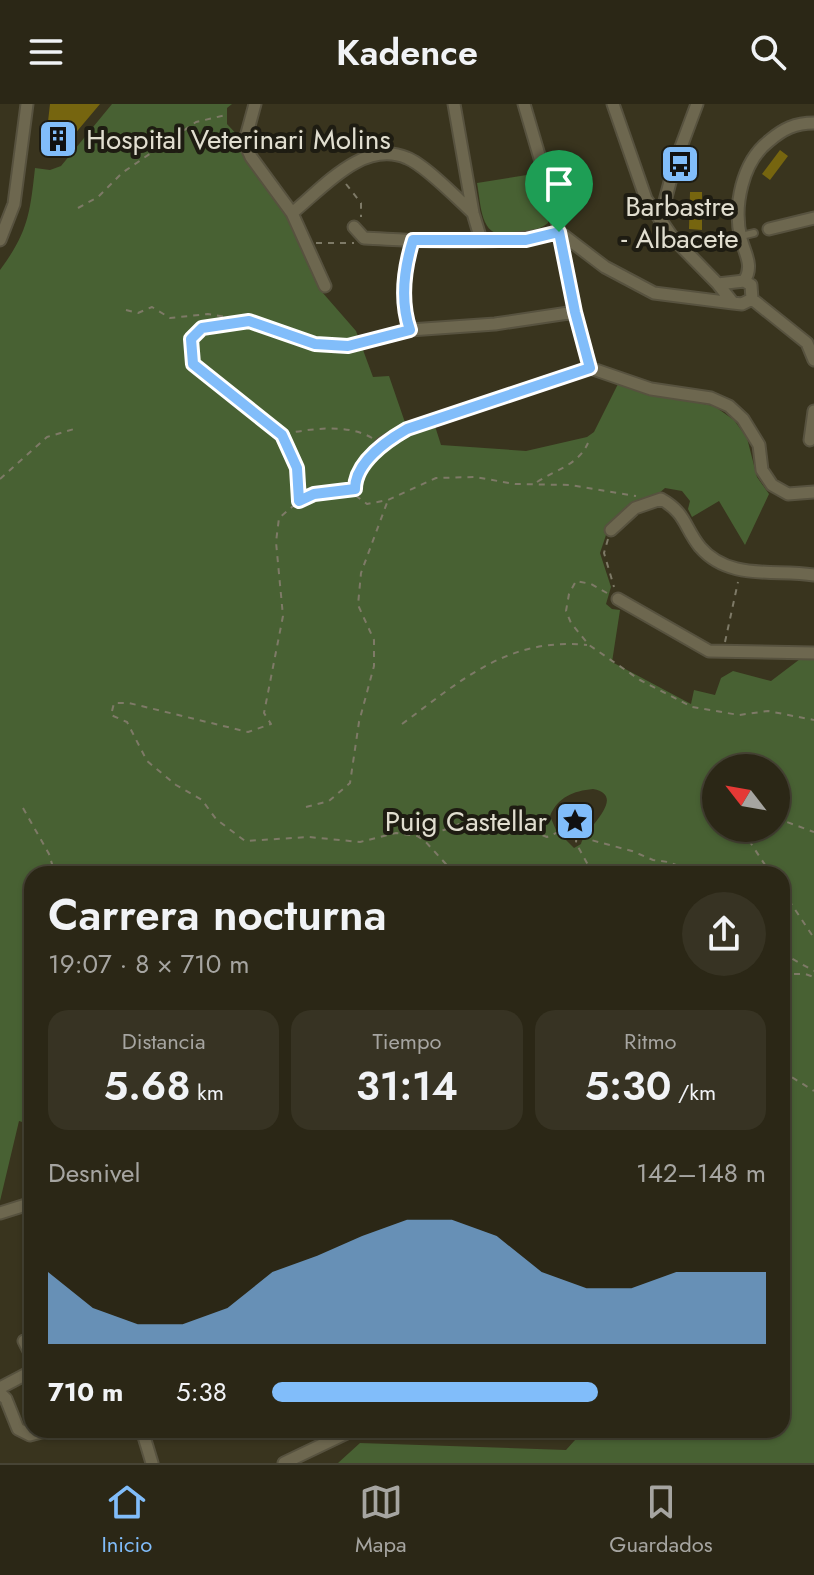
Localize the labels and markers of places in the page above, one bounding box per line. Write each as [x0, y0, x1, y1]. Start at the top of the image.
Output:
building icon: Hospital Veterinari Molins [37, 118, 79, 160]
place label: Hospital Veterinari Molins [86, 119, 391, 160]
bus stop icon: Barbastre - Albacete [659, 143, 701, 185]
pin [525, 150, 593, 232]
place label: Barbastre - Albacete [621, 186, 739, 259]
place icon: Puig Castellar [554, 800, 596, 842]
place label: Puig Castellar [385, 801, 547, 842]

